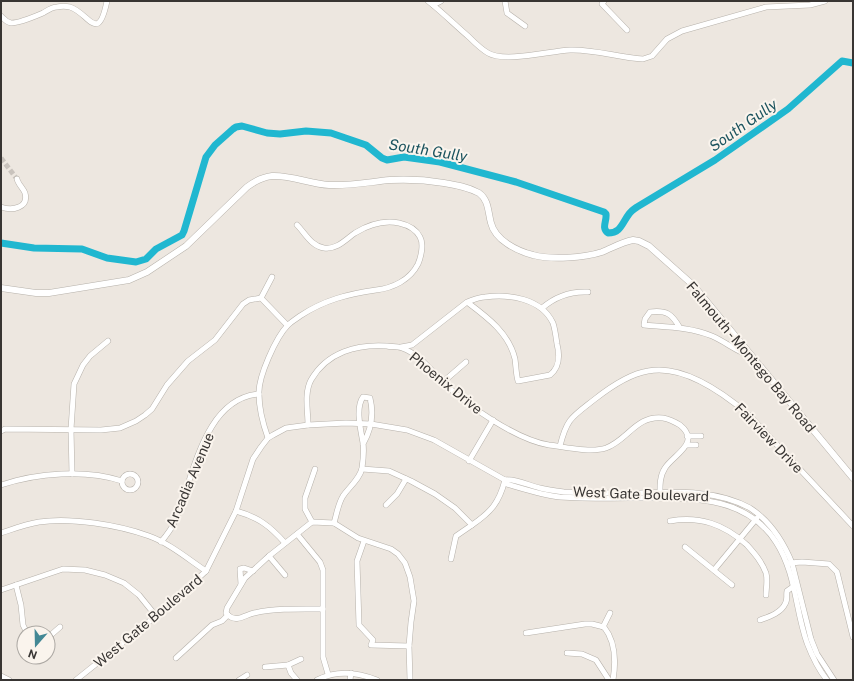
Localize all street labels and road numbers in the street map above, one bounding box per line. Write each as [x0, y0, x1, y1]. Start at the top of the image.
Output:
street label: Falmouth - Montego Bay Road [683, 278, 819, 436]
street label: Phoenix Drive [406, 349, 486, 417]
street label: Fairview Drive [732, 400, 807, 476]
street label: Arcadia Avenue [163, 430, 217, 530]
street label: West Gate Boulevard [573, 484, 709, 504]
street label: West Gate Boulevard [91, 571, 205, 671]

